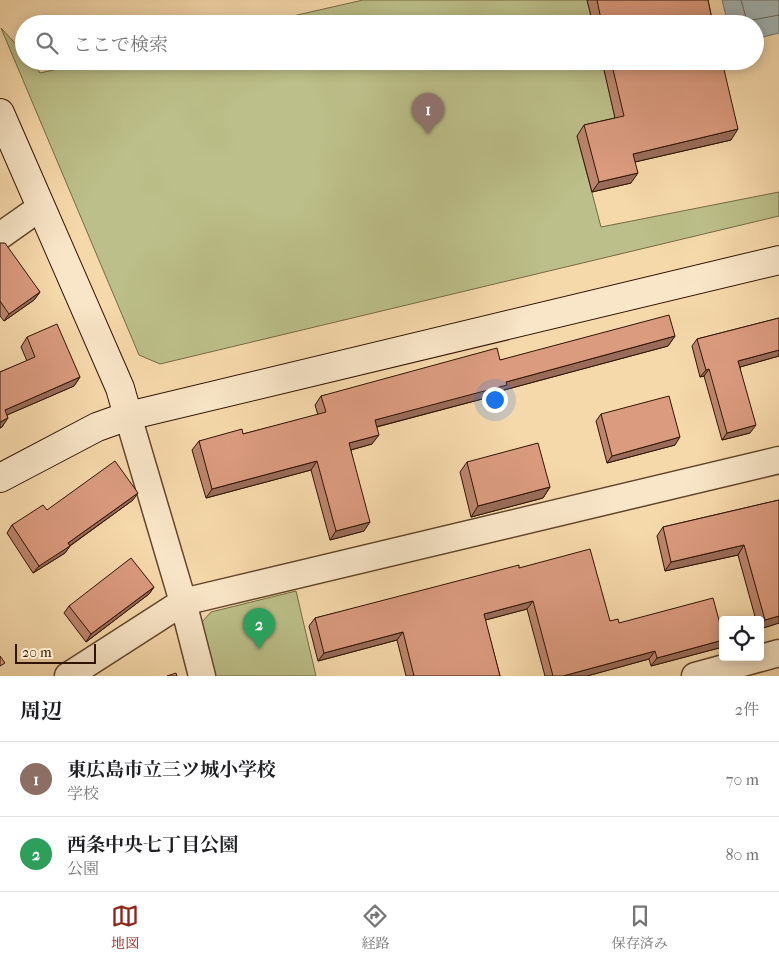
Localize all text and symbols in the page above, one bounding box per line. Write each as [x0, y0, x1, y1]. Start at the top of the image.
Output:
search box [15, 15, 764, 70]
icon: search [33, 29, 61, 57]
text: ここで検索 [73, 34, 168, 56]
pin: 1 [412, 93, 444, 134]
your location [482, 387, 508, 413]
pin: 2 [243, 608, 275, 649]
map controls [719, 616, 764, 661]
button: locate [719, 616, 764, 661]
scale bar [15, 641, 96, 664]
text: 20 m [22, 644, 52, 661]
text: 周辺 [20, 699, 62, 723]
text: 2件 [735, 700, 759, 719]
text: 東広島市立三ツ城小学校 [67, 759, 276, 781]
text: 1 [33, 770, 39, 789]
text: 70 m [726, 770, 759, 789]
text: 学校 [67, 784, 99, 803]
text: 西条中央七丁目公園 [67, 834, 238, 856]
text: 2 [32, 845, 40, 864]
text: 80 m [725, 845, 759, 864]
text: 公園 [67, 859, 99, 878]
tab: 地図 [111, 902, 139, 952]
tab: 経路 [361, 902, 389, 952]
tab: 保存済み [612, 902, 668, 952]

